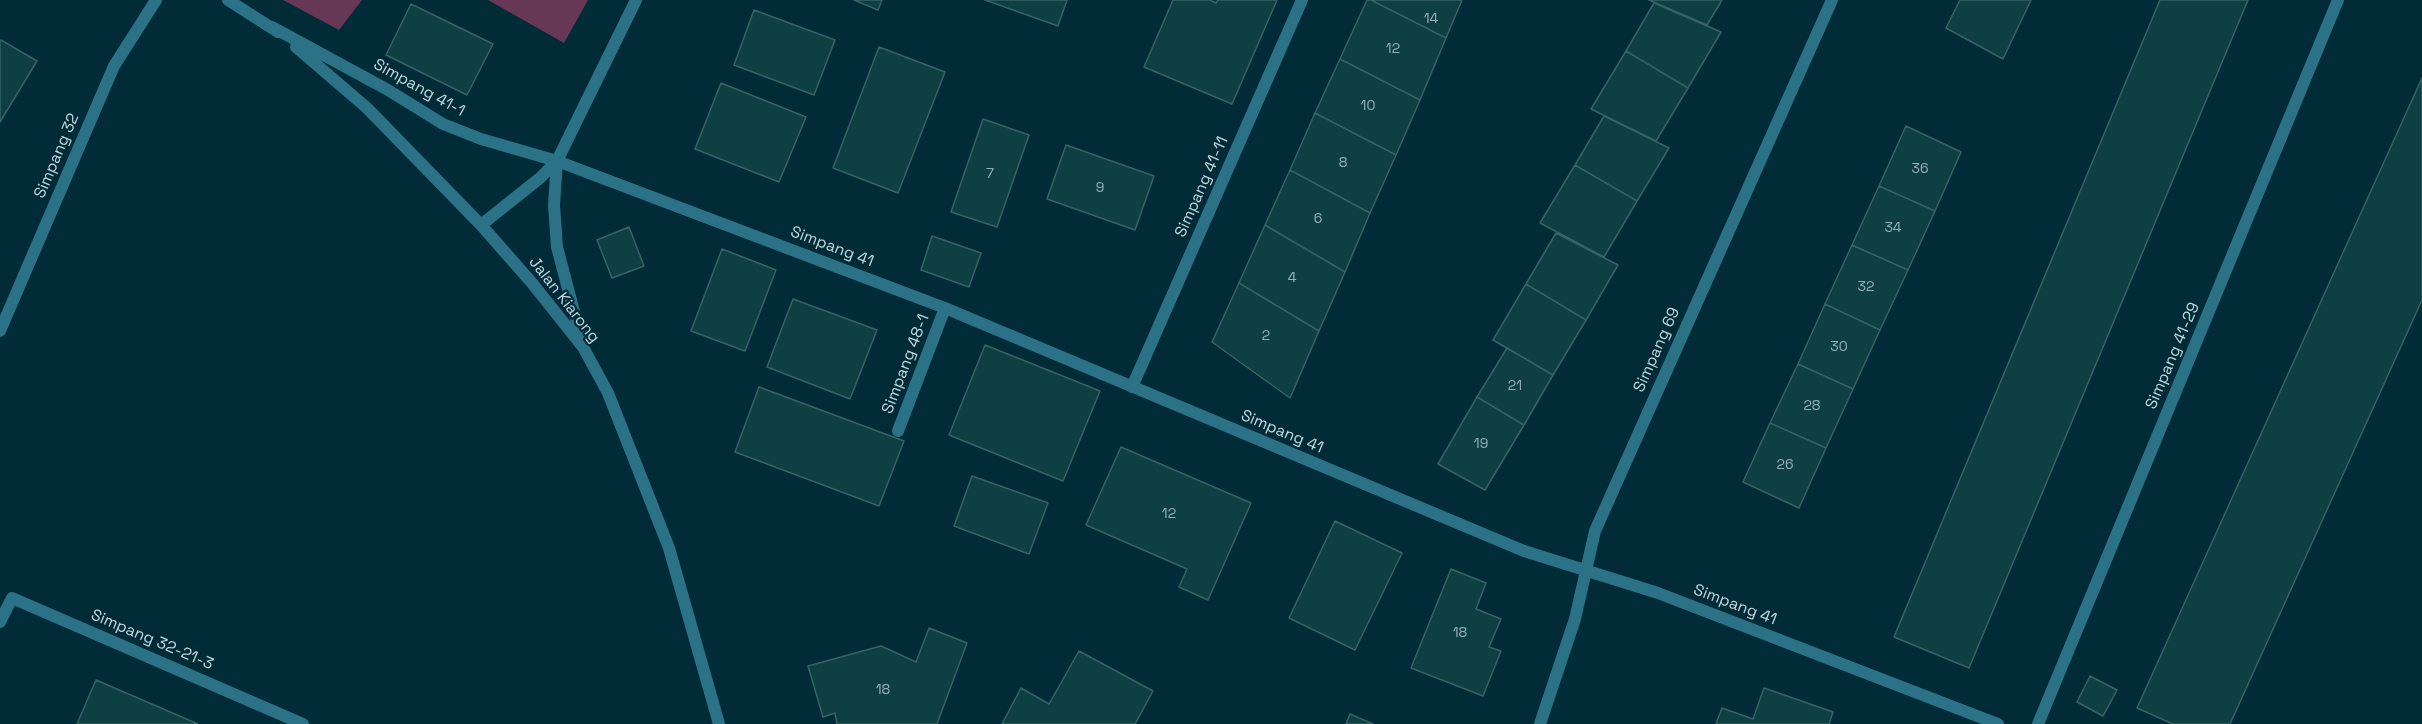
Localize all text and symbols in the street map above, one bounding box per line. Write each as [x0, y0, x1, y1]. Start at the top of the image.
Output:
house number: 14 [1424, 11, 1438, 27]
house number: 12 [1386, 41, 1400, 57]
street label: Simpang 41-1 [370, 55, 468, 121]
house number: 10 [1361, 98, 1375, 114]
street label: Simpang 32 [30, 111, 84, 201]
street label: Simpang 41-11 [1171, 134, 1233, 240]
house number: 8 [1339, 155, 1347, 171]
house number: 36 [1911, 161, 1929, 177]
house number: 7 [986, 166, 994, 182]
house number: 9 [1096, 180, 1104, 196]
house number: 6 [1314, 211, 1322, 227]
house number: 34 [1884, 220, 1902, 236]
street label: Simpang 41 [788, 222, 876, 272]
street label: Jalan Kiarong [524, 253, 604, 347]
house number: 4 [1288, 270, 1296, 286]
house number: 32 [1858, 279, 1874, 295]
street label: Simpang 41-29 [2142, 300, 2204, 412]
street label: Simpang 69 [1630, 305, 1684, 395]
street label: Simpang 48-1 [878, 311, 934, 417]
house number: 2 [1262, 328, 1270, 344]
house number: 30 [1830, 339, 1848, 355]
house number: 21 [1508, 378, 1522, 394]
house number: 28 [1803, 398, 1821, 414]
street label: Simpang 41 [1238, 406, 1326, 458]
house number: 19 [1474, 436, 1488, 452]
house number: 26 [1776, 457, 1794, 473]
house number: 12 [1162, 506, 1176, 522]
street label: Simpang 41 [1691, 580, 1779, 630]
street label: Simpang 32-21-3 [88, 606, 216, 674]
house number: 18 [1453, 625, 1467, 641]
house number: 18 [876, 682, 890, 698]

